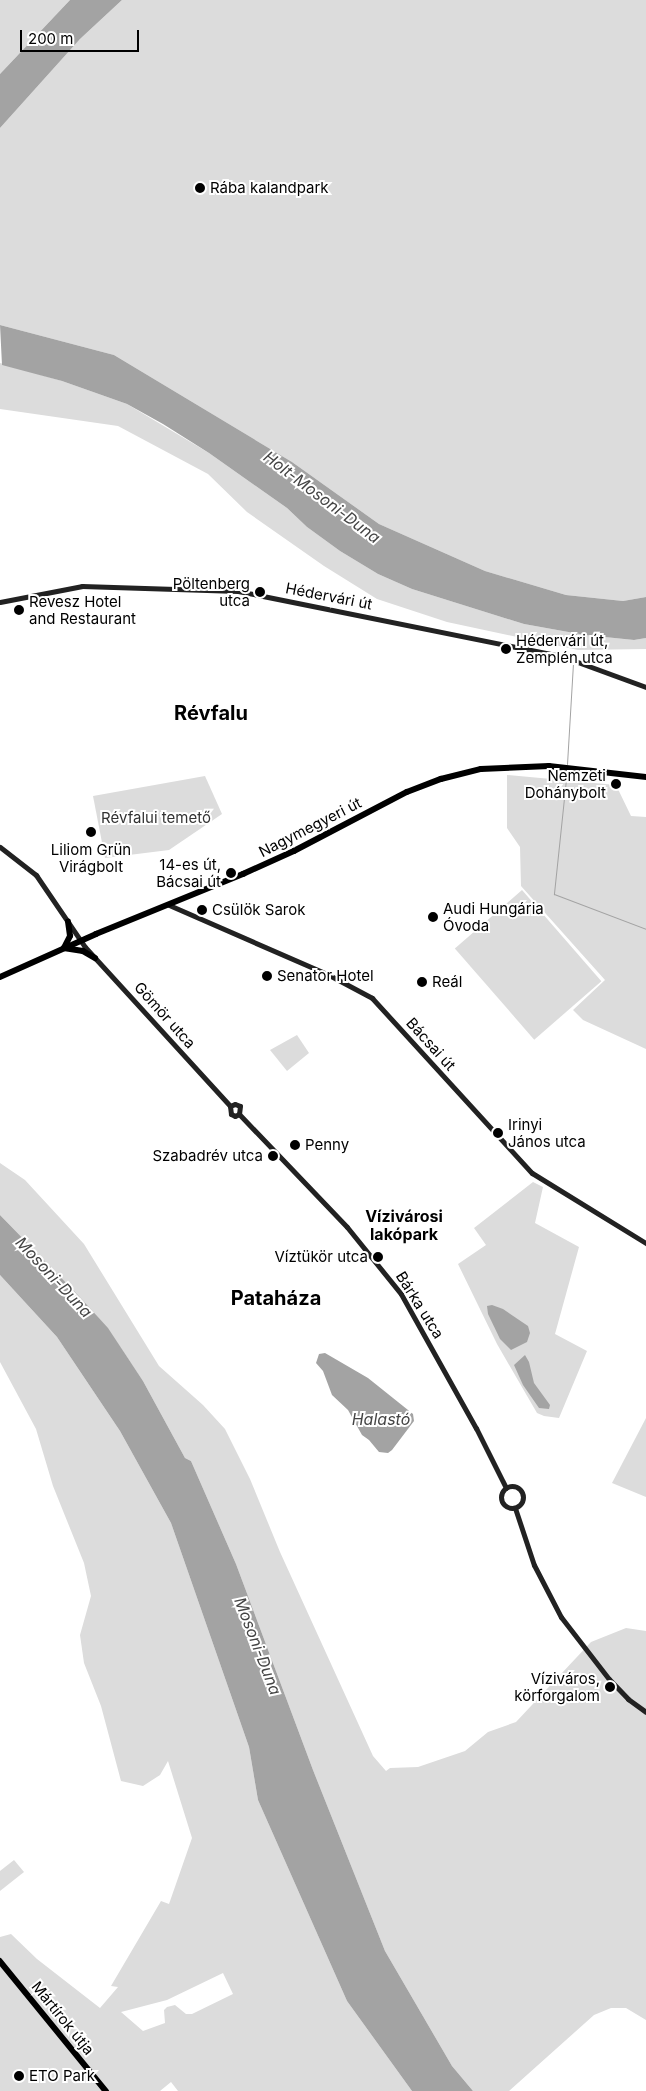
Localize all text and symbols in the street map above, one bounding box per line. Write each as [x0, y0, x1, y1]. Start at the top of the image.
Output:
scale bar [22, 20, 141, 52]
text: 200 m [28, 29, 73, 48]
place label: Rába kalandpark [210, 179, 329, 197]
marker: Rába kalandpark [194, 182, 206, 194]
water label: Holt-Mosoni-Duna [260, 447, 384, 547]
place label: Pöltenberg utca [173, 574, 250, 609]
street label: Hédervári út [284, 579, 374, 613]
marker: Pöltenberg utca [254, 586, 266, 598]
place label: Revesz Hotel and Restaurant [29, 592, 136, 627]
marker: Revesz Hotel and Restaurant [13, 604, 25, 616]
place label: Hédervári út, Zemplén utca [516, 631, 613, 666]
marker: Hédervári út, Zemplén utca [500, 643, 512, 655]
district label: Révfalu [174, 701, 248, 725]
place label: Nemzeti Dohánybolt [525, 766, 606, 801]
marker: Nemzeti Dohánybolt [610, 778, 622, 790]
street label: Nagymegyeri út [256, 793, 364, 861]
park label: Révfalui temető [101, 809, 211, 827]
marker: Liliom Grün Virágbolt [85, 826, 97, 838]
place label: Liliom Grün Virágbolt [51, 840, 131, 875]
place label: 14-es út, Bácsai út [156, 855, 221, 890]
marker: 14-es út, Bácsai út [225, 867, 237, 879]
place label: Audi Hungária Óvoda [443, 899, 544, 934]
place label: Csülök Sarok [212, 901, 305, 919]
marker: Csülök Sarok [196, 904, 208, 916]
marker: Audi Hungária Óvoda [427, 911, 439, 923]
place label: Senator Hotel [277, 967, 374, 985]
marker: Senator Hotel [261, 970, 273, 982]
place label: Reál [432, 973, 462, 991]
marker: Reál [416, 976, 428, 988]
street label: Gömör utca [131, 978, 199, 1052]
street label: Bácsai út [403, 1014, 459, 1074]
place label: Irinyi János utca [508, 1115, 586, 1150]
marker: Irinyi János utca [492, 1127, 504, 1139]
place label: Penny [305, 1136, 349, 1154]
marker: Penny [289, 1139, 301, 1151]
place label: Szabadrév utca [152, 1147, 263, 1165]
marker: Szabadrév utca [267, 1150, 279, 1162]
district label: Vízivárosi lakópark [365, 1206, 443, 1244]
water label: Mosoni-Duna [12, 1233, 96, 1321]
place label: Víztükör utca [274, 1248, 368, 1266]
marker: Víztükör utca [372, 1251, 384, 1263]
street label: Bárka utca [392, 1268, 448, 1342]
district label: Pataháza [231, 1286, 321, 1310]
water label: Halastó [352, 1409, 410, 1429]
water label: Mosoni-Duna [231, 1594, 285, 1698]
place label: Víziváros, körforgalom [514, 1669, 600, 1704]
marker: Víziváros, körforgalom [604, 1681, 616, 1693]
street label: Mártírok útja [28, 1978, 98, 2058]
place label: ETO Park [29, 2067, 95, 2085]
marker: ETO Park [13, 2070, 25, 2082]

